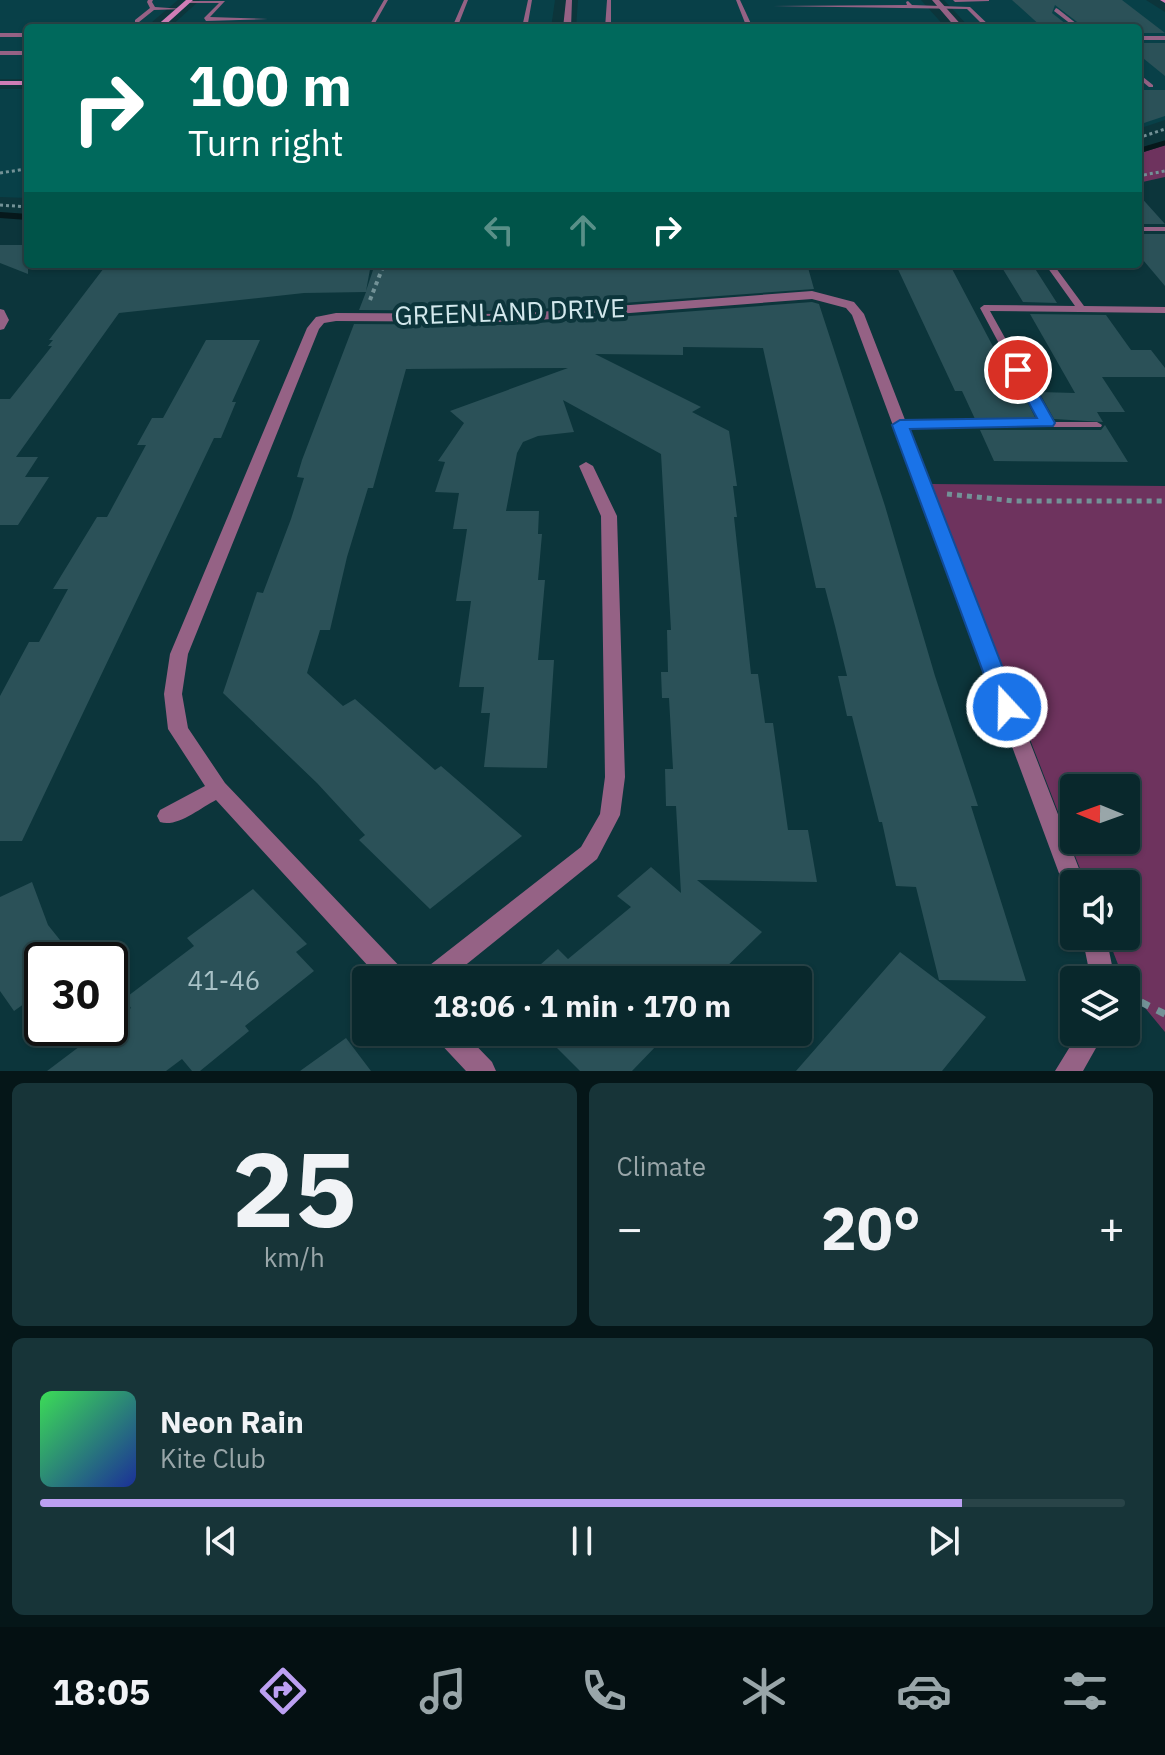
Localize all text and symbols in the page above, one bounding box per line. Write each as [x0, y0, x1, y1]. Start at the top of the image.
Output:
text: 100 m [188, 49, 352, 121]
icon: right [56, 56, 160, 160]
text: Turn right [188, 119, 344, 166]
icon: left [477, 208, 521, 252]
icon: ahead [561, 208, 605, 252]
icon: right [645, 208, 689, 252]
street label: GREENLAND DRIVE [394, 290, 626, 332]
pin [984, 336, 1052, 404]
icon: arrive [996, 348, 1040, 392]
position arrow [965, 665, 1049, 749]
north arrow [1060, 774, 1140, 854]
map controls [1060, 774, 1140, 1046]
button: sound [1060, 870, 1140, 950]
speed limit sign: 30 [24, 942, 128, 1046]
house number: 41-46 [188, 963, 260, 997]
button: layers [1060, 966, 1140, 1046]
text: 18:06 · 1 min · 170 m [433, 986, 731, 1025]
text: 25 [232, 1120, 357, 1256]
text: Climate [617, 1149, 706, 1183]
text: 20° [821, 1188, 921, 1267]
text: − [617, 1199, 643, 1256]
text: + [1099, 1199, 1125, 1256]
text: km/h [264, 1240, 325, 1274]
text: Neon Rain [160, 1402, 304, 1441]
text: Kite Club [160, 1441, 265, 1475]
icon: previous [199, 1519, 243, 1563]
icon: pause [560, 1519, 604, 1563]
icon: next [922, 1519, 966, 1563]
icon: directions [255, 1663, 311, 1719]
icon: music [415, 1663, 471, 1719]
icon: phone [576, 1663, 632, 1719]
icon: climate [736, 1663, 792, 1719]
icon: car [896, 1663, 952, 1719]
icon: filters [1057, 1663, 1113, 1719]
text: 18:05 [52, 1668, 150, 1715]

